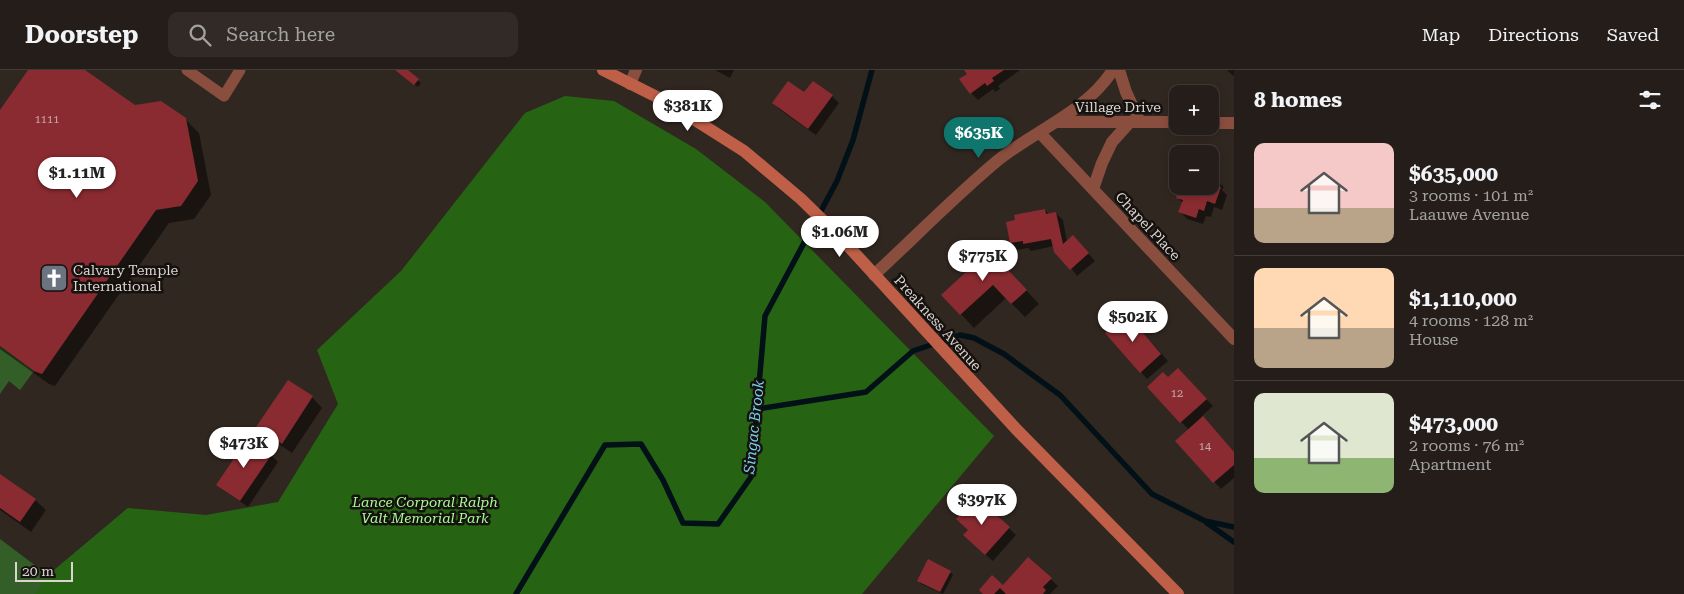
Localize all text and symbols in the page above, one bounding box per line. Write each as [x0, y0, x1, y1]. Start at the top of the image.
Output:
search box [168, 12, 518, 57]
text: Doorstep [25, 21, 138, 49]
icon: search [186, 21, 214, 49]
text: Search here [226, 23, 335, 46]
text: Map [1422, 24, 1460, 45]
text: Directions [1488, 24, 1579, 45]
text: Saved [1607, 24, 1659, 45]
map controls [1169, 85, 1219, 195]
button: + [1169, 85, 1219, 135]
icon: filters [1636, 86, 1664, 114]
text: 8 homes [1254, 88, 1342, 112]
pin: $381K [653, 90, 723, 132]
text: $381K [664, 96, 712, 115]
street label: Village Drive [1075, 99, 1161, 115]
house number: 1111 [35, 113, 59, 126]
pin: $635K [944, 116, 1014, 159]
text: $635K [955, 123, 1003, 142]
button: − [1169, 145, 1219, 195]
pin: $1.11M [36, 156, 118, 199]
text: $635,000 [1409, 162, 1498, 186]
text: $1.11M [49, 163, 105, 182]
icon: home [1294, 163, 1354, 223]
text: 3 rooms · 101 m² [1409, 186, 1533, 205]
street label: Chapel Place [1112, 189, 1184, 264]
text: Laauwe Avenue [1409, 205, 1529, 224]
pin: $1.06M [799, 216, 881, 258]
text: $1.06M [812, 222, 868, 241]
pin: $775K [948, 240, 1018, 282]
text: $775K [959, 246, 1007, 265]
place label: Calvary Temple International [73, 262, 179, 294]
church icon: Calvary Temple International [39, 263, 69, 293]
street label: Preakness Avenue [891, 272, 985, 374]
text: $1,110,000 [1409, 287, 1517, 311]
icon: home [1294, 288, 1354, 348]
pin: $502K [1098, 300, 1168, 343]
text: $502K [1109, 307, 1157, 326]
text: 4 rooms · 128 m² [1409, 311, 1533, 330]
text: House [1409, 330, 1458, 349]
water label: Singac Brook [740, 378, 768, 476]
house number: 12 [1171, 387, 1183, 400]
text: $473,000 [1409, 412, 1498, 436]
icon: home [1294, 413, 1354, 473]
pin: $473K [209, 426, 279, 469]
text: $473K [220, 433, 268, 452]
text: 2 rooms · 76 m² [1409, 436, 1524, 455]
house number: 14 [1199, 440, 1212, 453]
text: Apartment [1409, 455, 1492, 474]
pin: $397K [947, 484, 1017, 526]
text: $397K [958, 490, 1006, 509]
park label: Lance Corporal Ralph Valt Memorial Park [351, 494, 498, 526]
scale bar [15, 559, 72, 582]
text: 20 m [22, 563, 54, 579]

